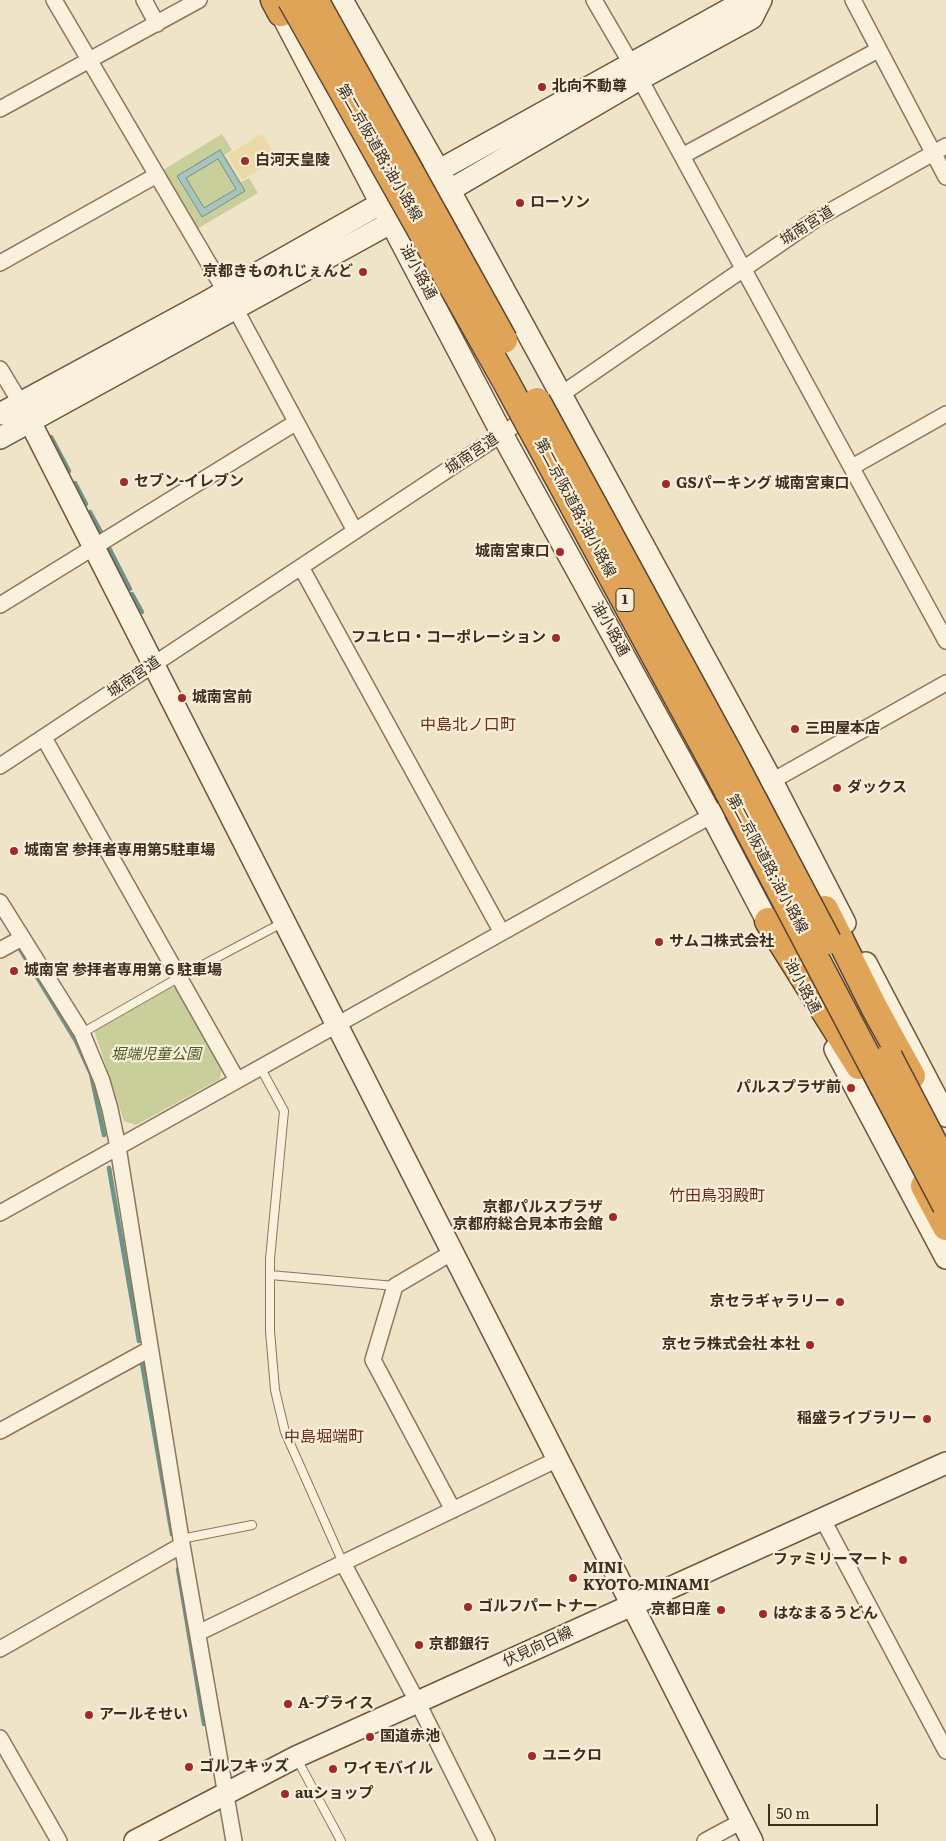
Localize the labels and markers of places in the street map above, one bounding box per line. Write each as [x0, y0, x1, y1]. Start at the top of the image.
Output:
place label: 北向不動尊 [552, 78, 627, 96]
marker: 北向不動尊 [536, 81, 548, 93]
place label: 白河天皇陵 [255, 152, 330, 170]
marker: 白河天皇陵 [239, 155, 251, 167]
place label: ローソン [530, 194, 590, 212]
marker: ローソン [514, 197, 526, 209]
place label: 京都きものれじぇんど [203, 263, 353, 281]
marker: 京都きものれじぇんど [357, 266, 369, 278]
place label: セブン-イレブン [134, 473, 244, 491]
place label: GSパーキング 城南宮東口 [676, 475, 850, 493]
marker: セブン-イレブン [118, 476, 130, 488]
marker: GSパーキング 城南宮東口 [660, 478, 672, 490]
place label: 城南宮東口 [475, 543, 550, 561]
marker: 城南宮東口 [554, 546, 566, 558]
place label: フユヒロ・コーポレーション [351, 629, 546, 647]
marker: フユヒロ・コーポレーション [550, 632, 562, 644]
place label: 城南宮前 [192, 689, 252, 707]
marker: 城南宮前 [176, 692, 188, 704]
place label: 三田屋本店 [805, 720, 880, 738]
marker: 三田屋本店 [789, 723, 801, 735]
place label: ダックス [847, 779, 907, 797]
marker: ダックス [831, 782, 843, 794]
place label: 城南宮 参拝者専用第5駐車場 [24, 842, 215, 860]
marker: 城南宮 参拝者専用第5駐車場 [8, 845, 20, 857]
place label: サムコ株式会社 [669, 933, 774, 951]
marker: サムコ株式会社 [653, 936, 665, 948]
place label: 城南宮 参拝者専用第６駐車場 [24, 962, 222, 980]
marker: 城南宮 参拝者専用第６駐車場 [8, 965, 20, 977]
place label: パルスプラザ前 [736, 1079, 841, 1097]
marker: パルスプラザ前 [845, 1082, 857, 1094]
place label: 京都パルスプラザ 京都府総合見本市会館 [453, 1199, 603, 1234]
marker: 京都パルスプラザ 京都府総合見本市会館 [607, 1211, 619, 1223]
place label: 京セラギャラリー [710, 1293, 830, 1311]
marker: 京セラギャラリー [834, 1296, 846, 1308]
place label: 京セラ株式会社 本社 [662, 1336, 800, 1354]
marker: 京セラ株式会社 本社 [804, 1339, 816, 1351]
place label: 稲盛ライブラリー [797, 1410, 917, 1428]
marker: 稲盛ライブラリー [921, 1413, 933, 1425]
place label: ファミリーマート [773, 1551, 893, 1569]
marker: ファミリーマート [897, 1554, 909, 1566]
place label: MINI KYOTO-MINAMI [583, 1560, 710, 1595]
marker: MINI KYOTO-MINAMI [567, 1572, 579, 1584]
place label: ゴルフパートナー [478, 1598, 598, 1616]
marker: ゴルフパートナー [462, 1601, 474, 1613]
place label: 京都日産 [651, 1601, 711, 1619]
marker: 京都日産 [715, 1604, 727, 1616]
place label: はなまるうどん [773, 1605, 878, 1623]
marker: はなまるうどん [757, 1608, 769, 1620]
place label: 京都銀行 [429, 1636, 489, 1654]
marker: 京都銀行 [413, 1639, 425, 1651]
place label: A-プライス [298, 1695, 374, 1713]
marker: A-プライス [282, 1698, 294, 1710]
place label: アールそせい [99, 1706, 188, 1724]
marker: アールそせい [83, 1709, 95, 1721]
place label: 国道赤池 [380, 1728, 440, 1746]
marker: 国道赤池 [364, 1731, 376, 1743]
place label: ユニクロ [542, 1747, 602, 1765]
marker: ユニクロ [526, 1750, 538, 1762]
place label: ゴルフキッズ [199, 1758, 289, 1776]
place label: ワイモバイル [343, 1760, 433, 1778]
marker: ゴルフキッズ [183, 1761, 195, 1773]
marker: ワイモバイル [327, 1763, 339, 1775]
place label: auショップ [295, 1785, 373, 1803]
marker: auショップ [279, 1788, 291, 1800]

